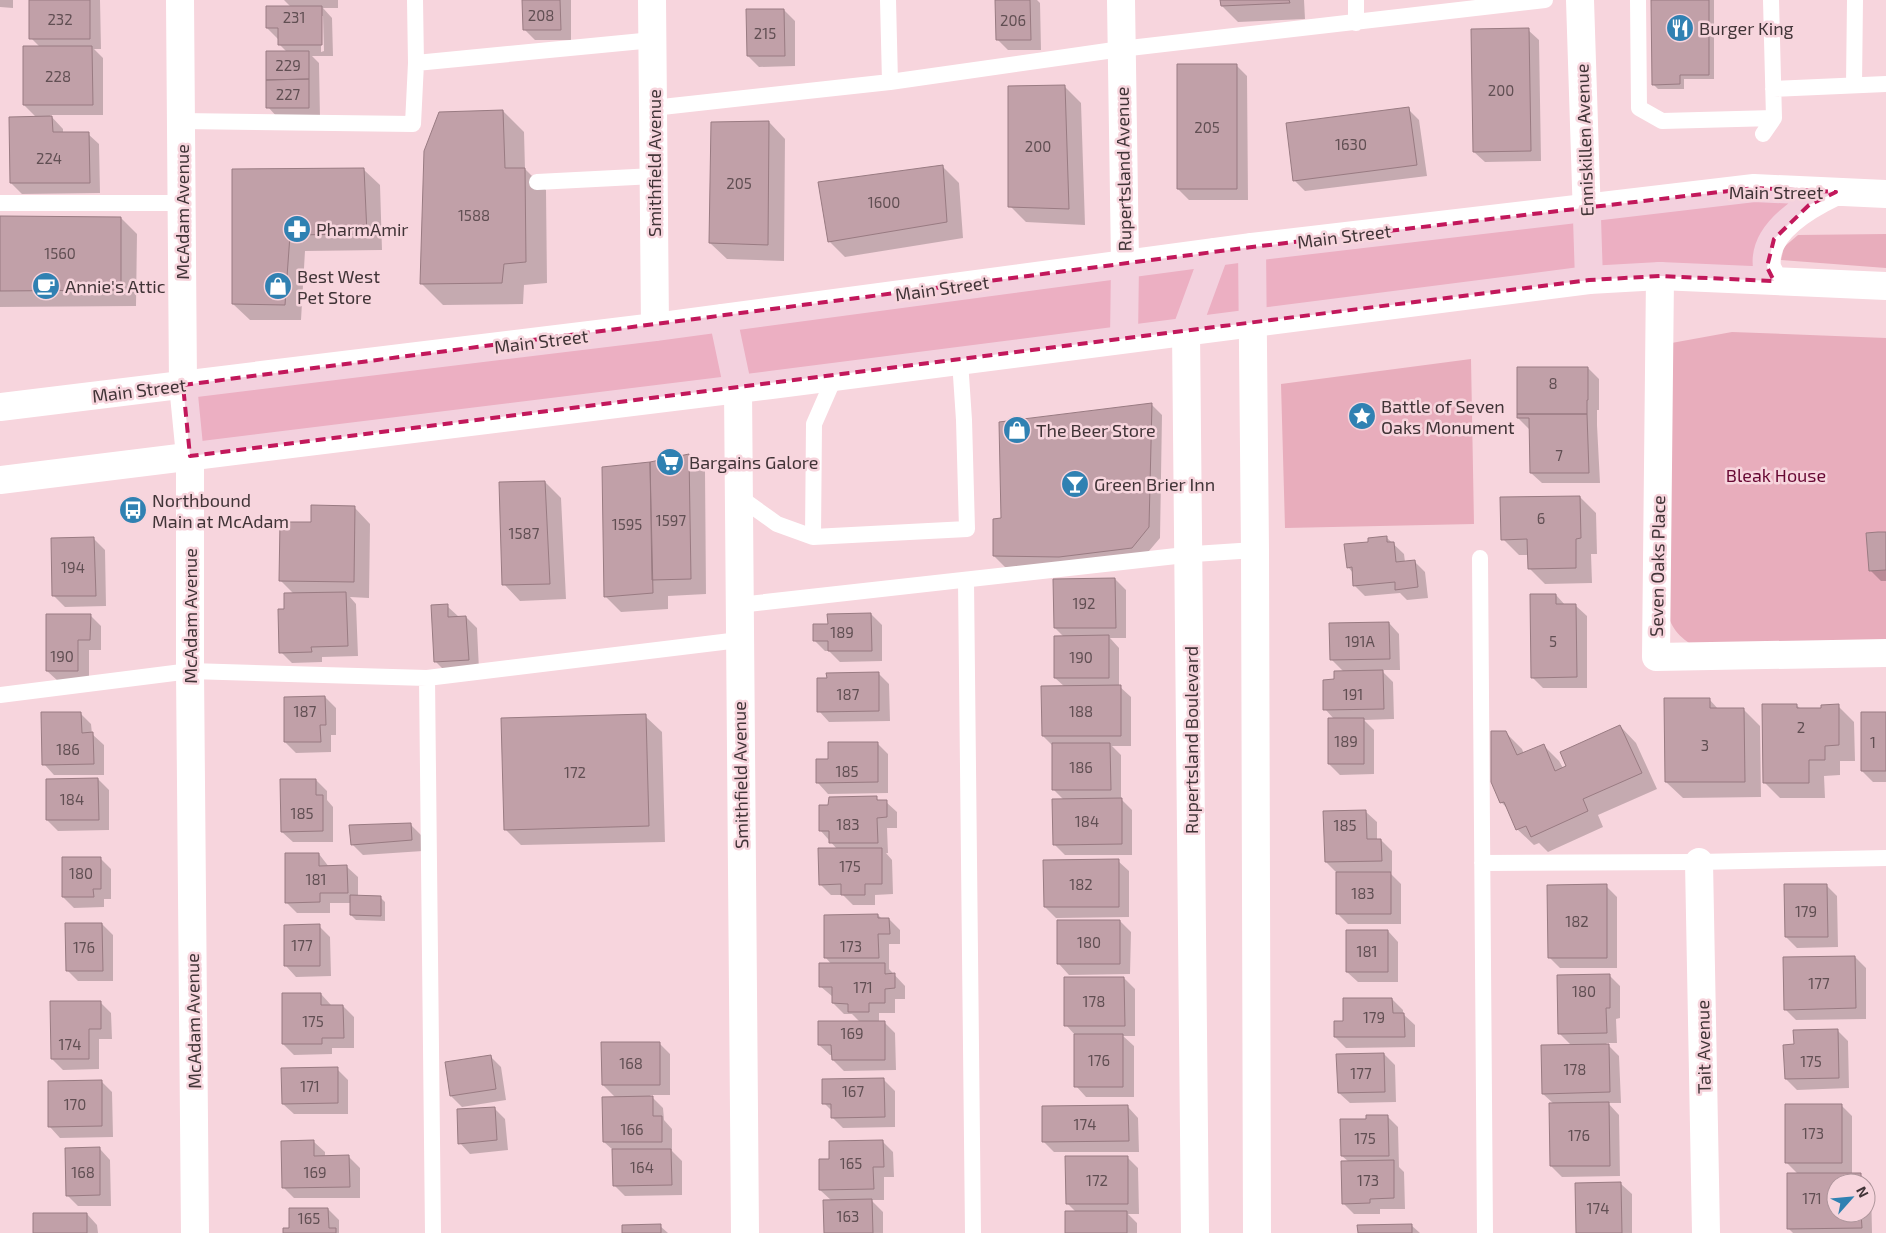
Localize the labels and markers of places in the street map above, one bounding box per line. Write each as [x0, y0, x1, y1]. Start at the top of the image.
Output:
restaurant icon: Burger King [1665, 13, 1695, 43]
place label: Burger King [1699, 17, 1794, 39]
pharmacy icon: PharmAmir [282, 214, 312, 244]
place label: PharmAmir [316, 218, 409, 240]
place label: Best West Pet Store [297, 265, 380, 308]
cafe icon: Annie's Attic [31, 271, 61, 301]
shop icon: Best West Pet Store [263, 271, 293, 301]
place label: Annie's Attic [65, 275, 166, 297]
place label: Battle of Seven Oaks Monument [1381, 395, 1515, 438]
place icon: Battle of Seven Oaks Monument [1347, 401, 1377, 431]
shop icon: The Beer Store [1002, 415, 1032, 445]
place label: The Beer Store [1036, 419, 1156, 441]
supermarket icon: Bargains Galore [655, 447, 685, 477]
place label: Bargains Galore [689, 451, 819, 473]
bar icon: Green Brier Inn [1060, 469, 1090, 499]
place label: Green Brier Inn [1094, 473, 1215, 495]
place label: Northbound Main at McAdam [152, 489, 289, 532]
bus stop icon: Northbound Main at McAdam [118, 495, 148, 525]

